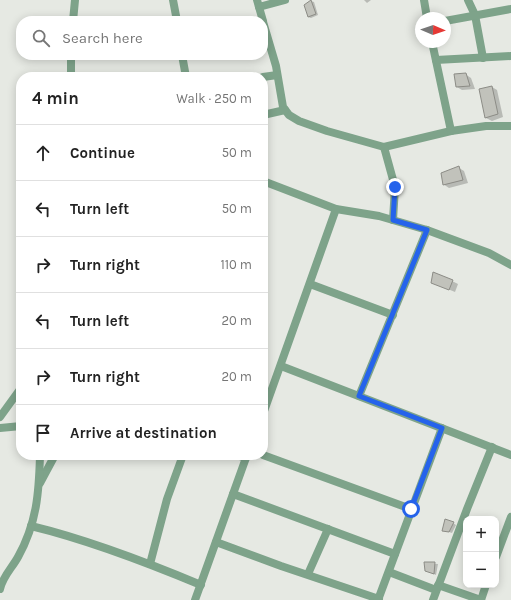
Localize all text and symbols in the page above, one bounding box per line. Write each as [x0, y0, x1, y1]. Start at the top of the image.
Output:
north arrow [415, 12, 451, 48]
search box [16, 16, 268, 60]
icon: search [30, 27, 52, 49]
text: Search here [62, 29, 143, 47]
text: 4 min [32, 88, 79, 108]
text: Walk · 250 m [176, 91, 252, 106]
icon: ahead [32, 142, 54, 164]
text: Continue [70, 144, 135, 162]
text: 50 m [222, 145, 252, 160]
route end [386, 178, 404, 196]
icon: left [32, 198, 54, 220]
text: Turn left [70, 200, 129, 218]
text: 50 m [222, 201, 252, 216]
icon: right [32, 254, 54, 276]
text: Turn right [70, 256, 140, 274]
text: 110 m [220, 257, 252, 272]
icon: left [32, 310, 54, 332]
text: Turn left [70, 312, 129, 330]
text: 20 m [222, 313, 252, 328]
icon: right [32, 366, 54, 388]
text: Turn right [70, 368, 140, 386]
text: 20 m [222, 369, 252, 384]
icon: arrive [32, 422, 54, 444]
text: Arrive at destination [70, 424, 217, 442]
route start [402, 500, 420, 518]
map controls [463, 516, 499, 588]
button: + [463, 516, 499, 552]
button: − [463, 552, 499, 588]

